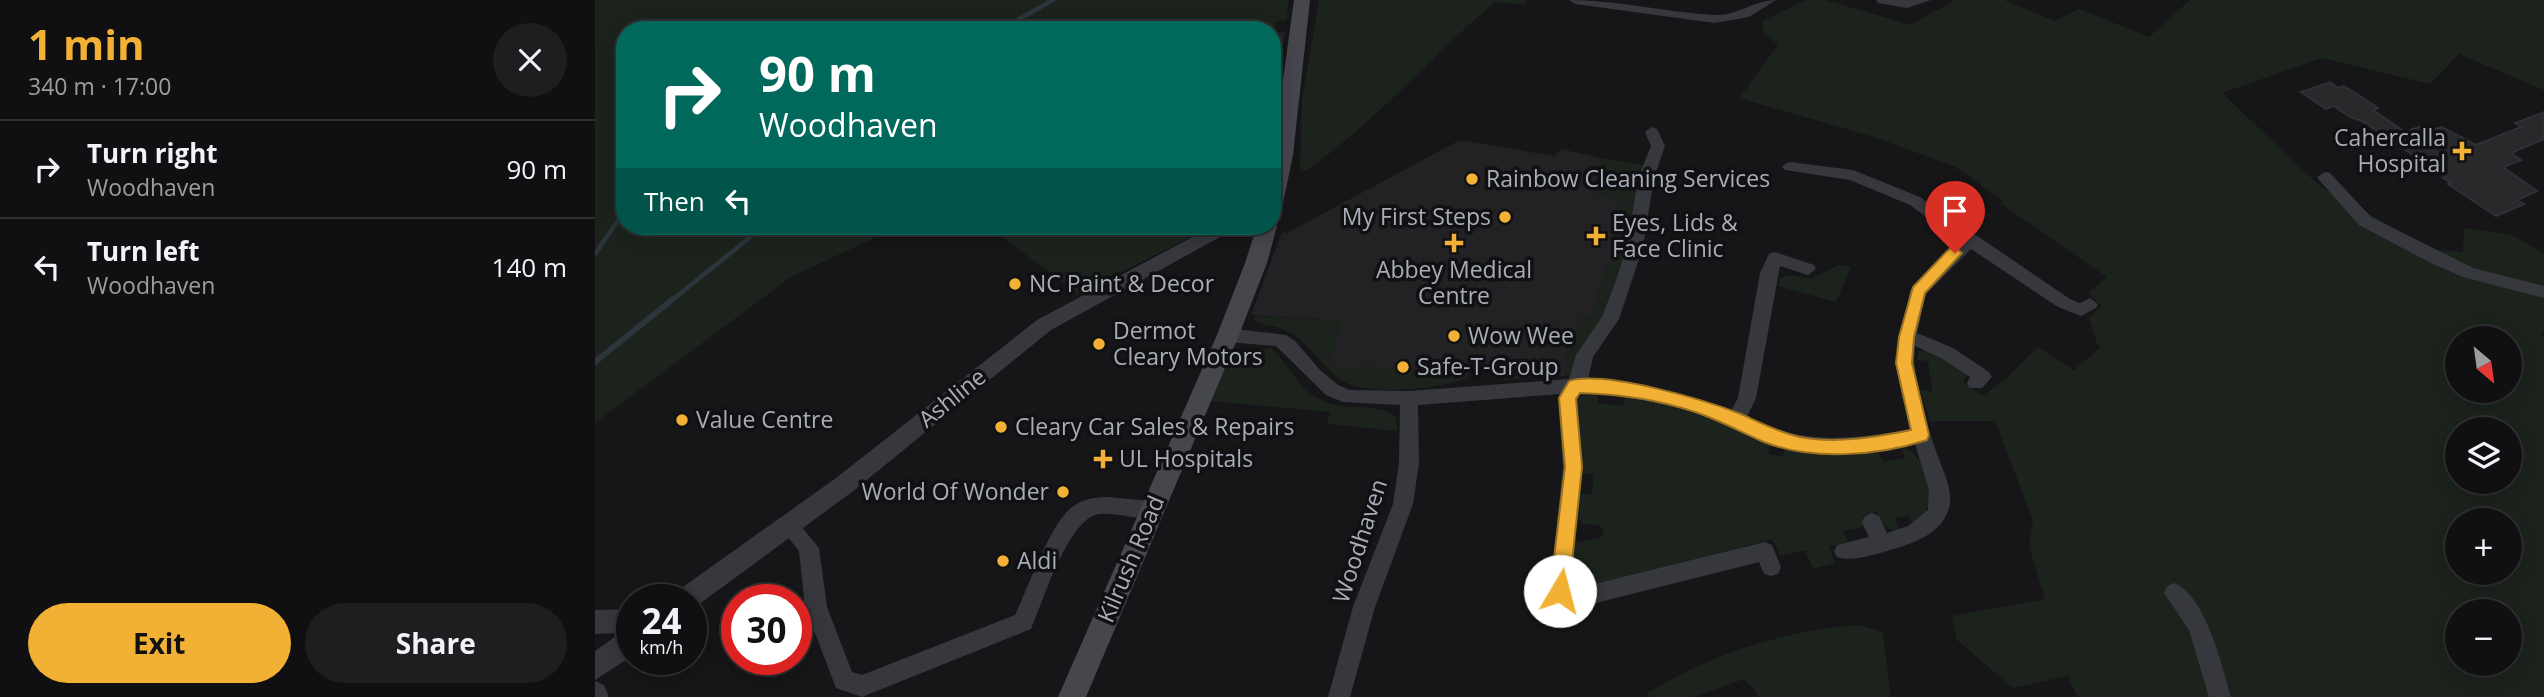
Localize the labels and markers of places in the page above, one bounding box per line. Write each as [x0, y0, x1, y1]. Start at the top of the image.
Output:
place label: Cahercalla Hospital [2334, 121, 2446, 179]
marker: Cahercalla Hospital [2452, 141, 2472, 161]
place label: Rainbow Cleaning Services [1486, 162, 1770, 194]
marker: Rainbow Cleaning Services [1464, 171, 1480, 187]
pin [1925, 181, 1985, 253]
place label: My First Steps [1342, 200, 1491, 232]
place label: Eyes, Lids & Face Clinic [1612, 206, 1738, 264]
marker: My First Steps [1497, 209, 1513, 225]
marker: Eyes, Lids & Face Clinic [1586, 226, 1606, 246]
marker: Abbey Medical Centre [1444, 233, 1464, 253]
place label: Abbey Medical Centre [1376, 253, 1532, 311]
place label: NC Paint & Decor [1029, 267, 1215, 299]
marker: NC Paint & Decor [1007, 276, 1023, 292]
place label: Dermot Cleary Motors [1113, 314, 1263, 372]
place label: Wow Wee [1468, 319, 1574, 351]
marker: Wow Wee [1446, 328, 1462, 344]
marker: Dermot Cleary Motors [1091, 336, 1107, 352]
place label: Safe-T-Group [1417, 350, 1559, 382]
marker: Safe-T-Group [1395, 359, 1411, 375]
place label: Value Centre [696, 403, 833, 435]
place label: Cleary Car Sales & Repairs [1015, 410, 1294, 442]
marker: Value Centre [674, 412, 690, 428]
marker: Cleary Car Sales & Repairs [993, 419, 1009, 435]
place label: UL Hospitals [1119, 442, 1253, 474]
marker: UL Hospitals [1093, 449, 1113, 469]
place label: World Of Wonder [862, 475, 1050, 507]
marker: World Of Wonder [1055, 484, 1071, 500]
place label: Aldi [1017, 544, 1057, 576]
marker: Aldi [995, 553, 1011, 569]

